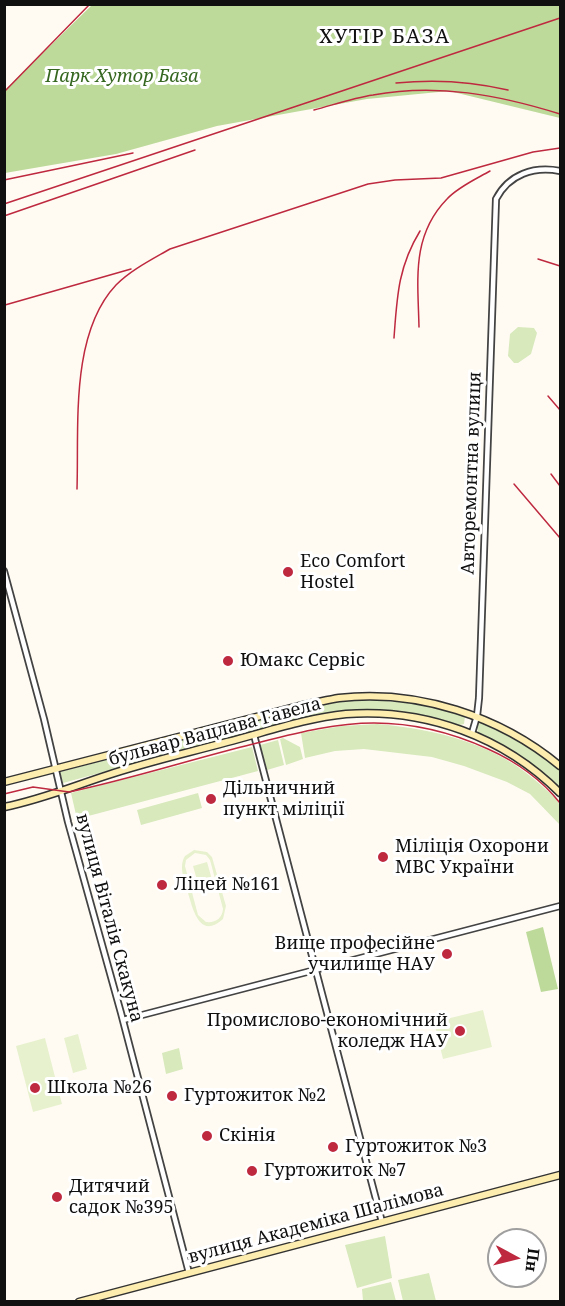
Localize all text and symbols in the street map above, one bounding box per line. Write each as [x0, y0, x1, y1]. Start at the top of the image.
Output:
district label: ХУТІР БАЗА [319, 25, 451, 49]
park label: Парк Хутор База [45, 66, 199, 88]
street label: Авторемонтна вулиця [458, 371, 486, 575]
place label: Eco Comfort Hostel [300, 551, 405, 594]
marker: Eco Comfort Hostel [281, 565, 295, 579]
place label: Юмакс Сервіс [240, 650, 365, 672]
marker: Юмакс Сервіс [221, 654, 235, 668]
street label: бульвар Вацлава Гавела [106, 693, 324, 771]
place label: Дільничний пункт міліції [223, 778, 345, 820]
marker: Дільничний пункт міліції [204, 792, 218, 806]
street label: вулиця Віталія Скакуна [71, 811, 147, 1025]
place label: Міліція Охорони МВС України [395, 836, 549, 878]
marker: Міліція Охорони МВС України [376, 850, 390, 864]
place label: Ліцей №161 [174, 874, 280, 896]
marker: Ліцей №161 [155, 878, 169, 892]
place label: Вище професійне училище НАУ [275, 933, 435, 976]
marker: Вище професійне училище НАУ [440, 947, 454, 961]
place label: Промислово-економічний коледж НАУ [207, 1010, 448, 1052]
marker: Промислово-економічний коледж НАУ [453, 1024, 467, 1038]
place label: Школа №26 [47, 1077, 152, 1099]
marker: Школа №26 [28, 1081, 42, 1095]
place label: Гуртожиток №2 [184, 1085, 326, 1107]
marker: Гуртожиток №2 [165, 1089, 179, 1103]
place label: Скінія [219, 1125, 275, 1147]
marker: Скінія [200, 1129, 214, 1143]
place label: Гуртожиток №3 [345, 1136, 487, 1158]
marker: Гуртожиток №3 [326, 1140, 340, 1154]
place label: Гуртожиток №7 [264, 1160, 406, 1182]
marker: Гуртожиток №7 [245, 1164, 259, 1178]
place label: Дитячий садок №395 [69, 1176, 174, 1218]
street label: вулиця Академіка Шалімова [186, 1179, 446, 1269]
marker: Дитячий садок №395 [50, 1190, 64, 1204]
north arrow [487, 1228, 547, 1288]
text: Пн [521, 1247, 545, 1273]

